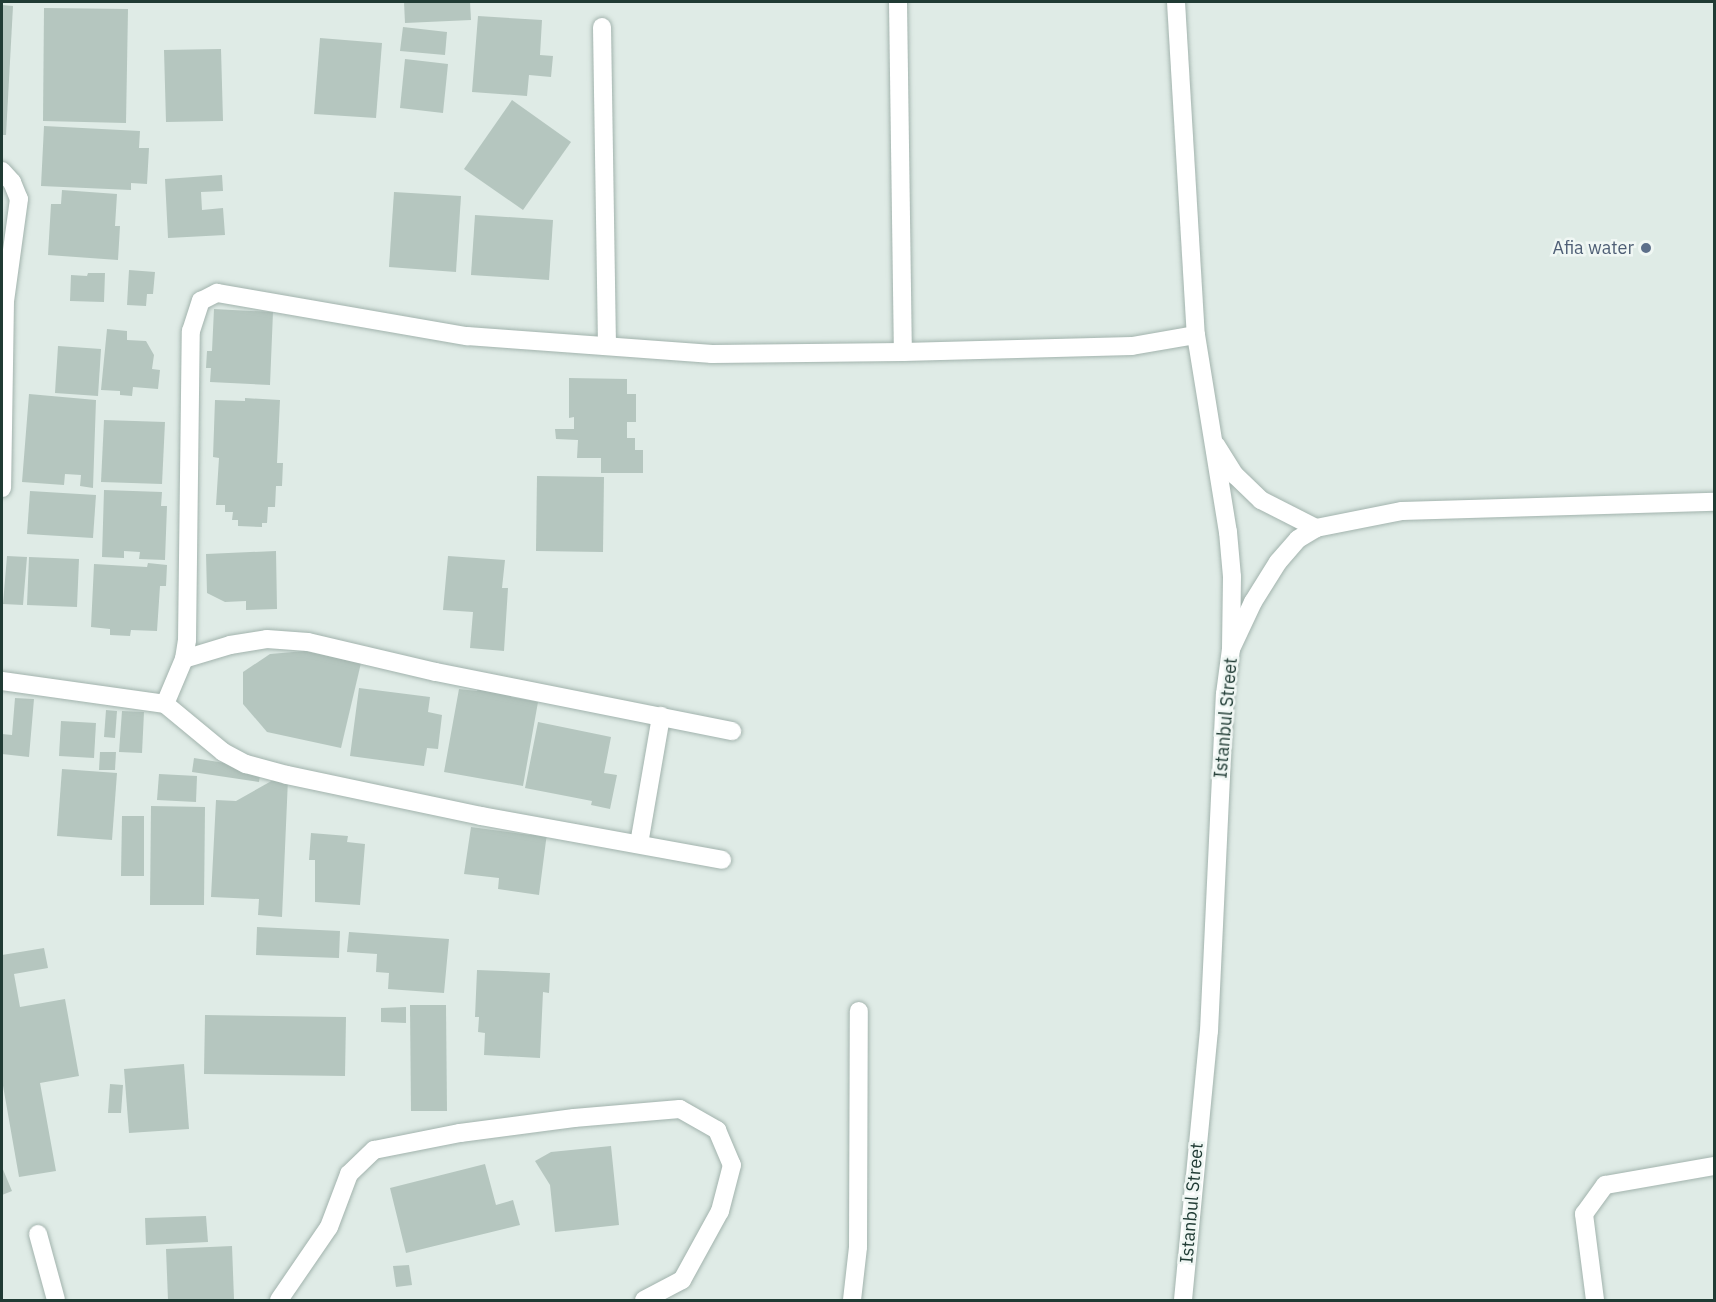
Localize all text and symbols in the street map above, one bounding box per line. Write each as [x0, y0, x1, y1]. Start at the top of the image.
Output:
place label: Afia water [1552, 237, 1634, 259]
marker: Afia water [1639, 241, 1653, 255]
street label: Istanbul Street [1210, 657, 1242, 779]
street label: Istanbul Street [1176, 1142, 1208, 1264]

